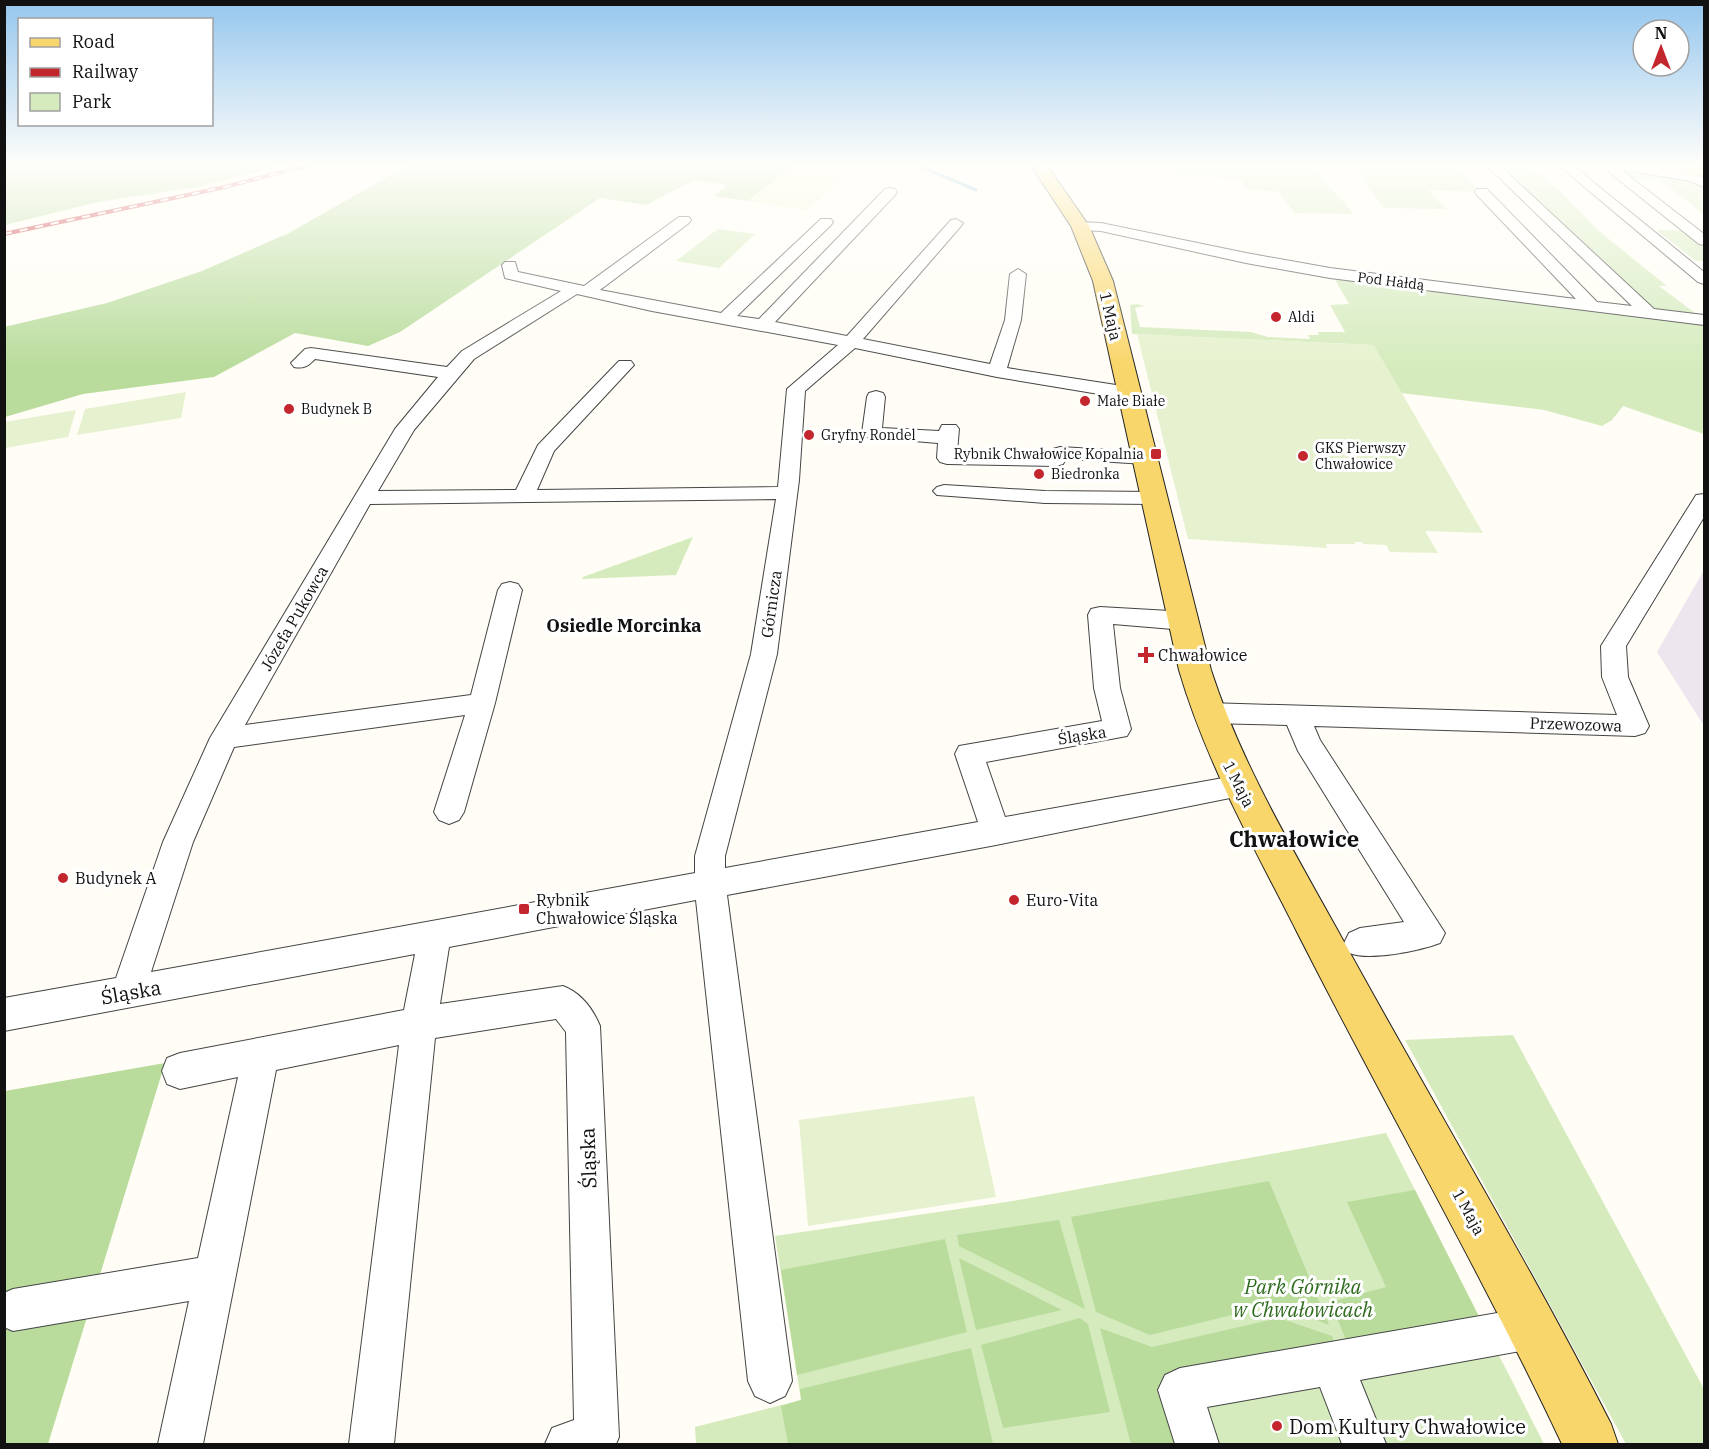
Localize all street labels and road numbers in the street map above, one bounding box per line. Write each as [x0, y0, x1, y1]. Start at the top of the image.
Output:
street label: Pod Hałdą [1356, 268, 1426, 294]
street label: 1 Maja [1096, 290, 1126, 343]
street label: Józefa Pukowca [256, 562, 332, 674]
street label: Górnicza [756, 569, 786, 639]
street label: Przewozowa [1529, 712, 1623, 736]
street label: Śląska [1056, 720, 1108, 749]
street label: 1 Maja [1219, 757, 1259, 811]
street label: Śląska [99, 973, 163, 1011]
street label: Śląska [573, 1127, 603, 1189]
street label: 1 Maja [1448, 1185, 1490, 1239]

